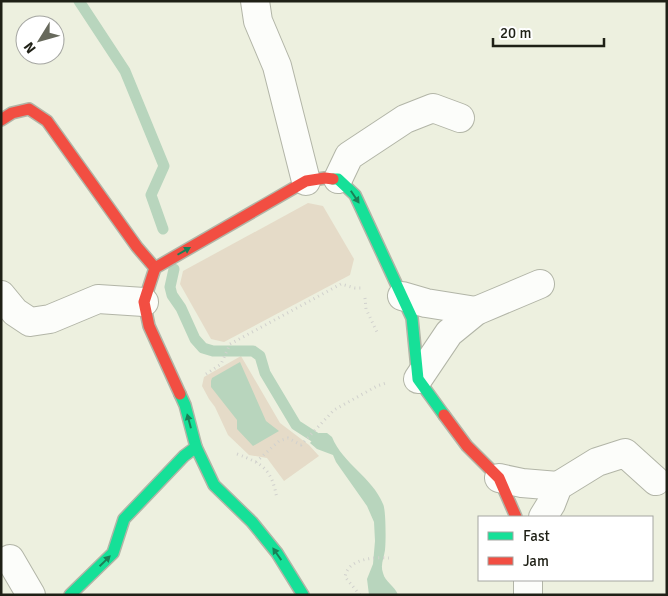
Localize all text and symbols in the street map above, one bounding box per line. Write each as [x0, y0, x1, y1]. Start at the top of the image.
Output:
north arrow [15, 15, 65, 65]
scale bar [493, 15, 604, 47]
text: 20 m [500, 24, 531, 42]
text: N [20, 39, 40, 57]
one-way arrow [350, 190, 359, 203]
one-way arrow [177, 246, 190, 255]
one-way arrow [185, 414, 193, 429]
legend [478, 516, 653, 581]
text: Fast [523, 527, 550, 545]
one-way arrow [272, 547, 282, 561]
text: Jam [523, 552, 549, 570]
one-way arrow [99, 555, 111, 567]

